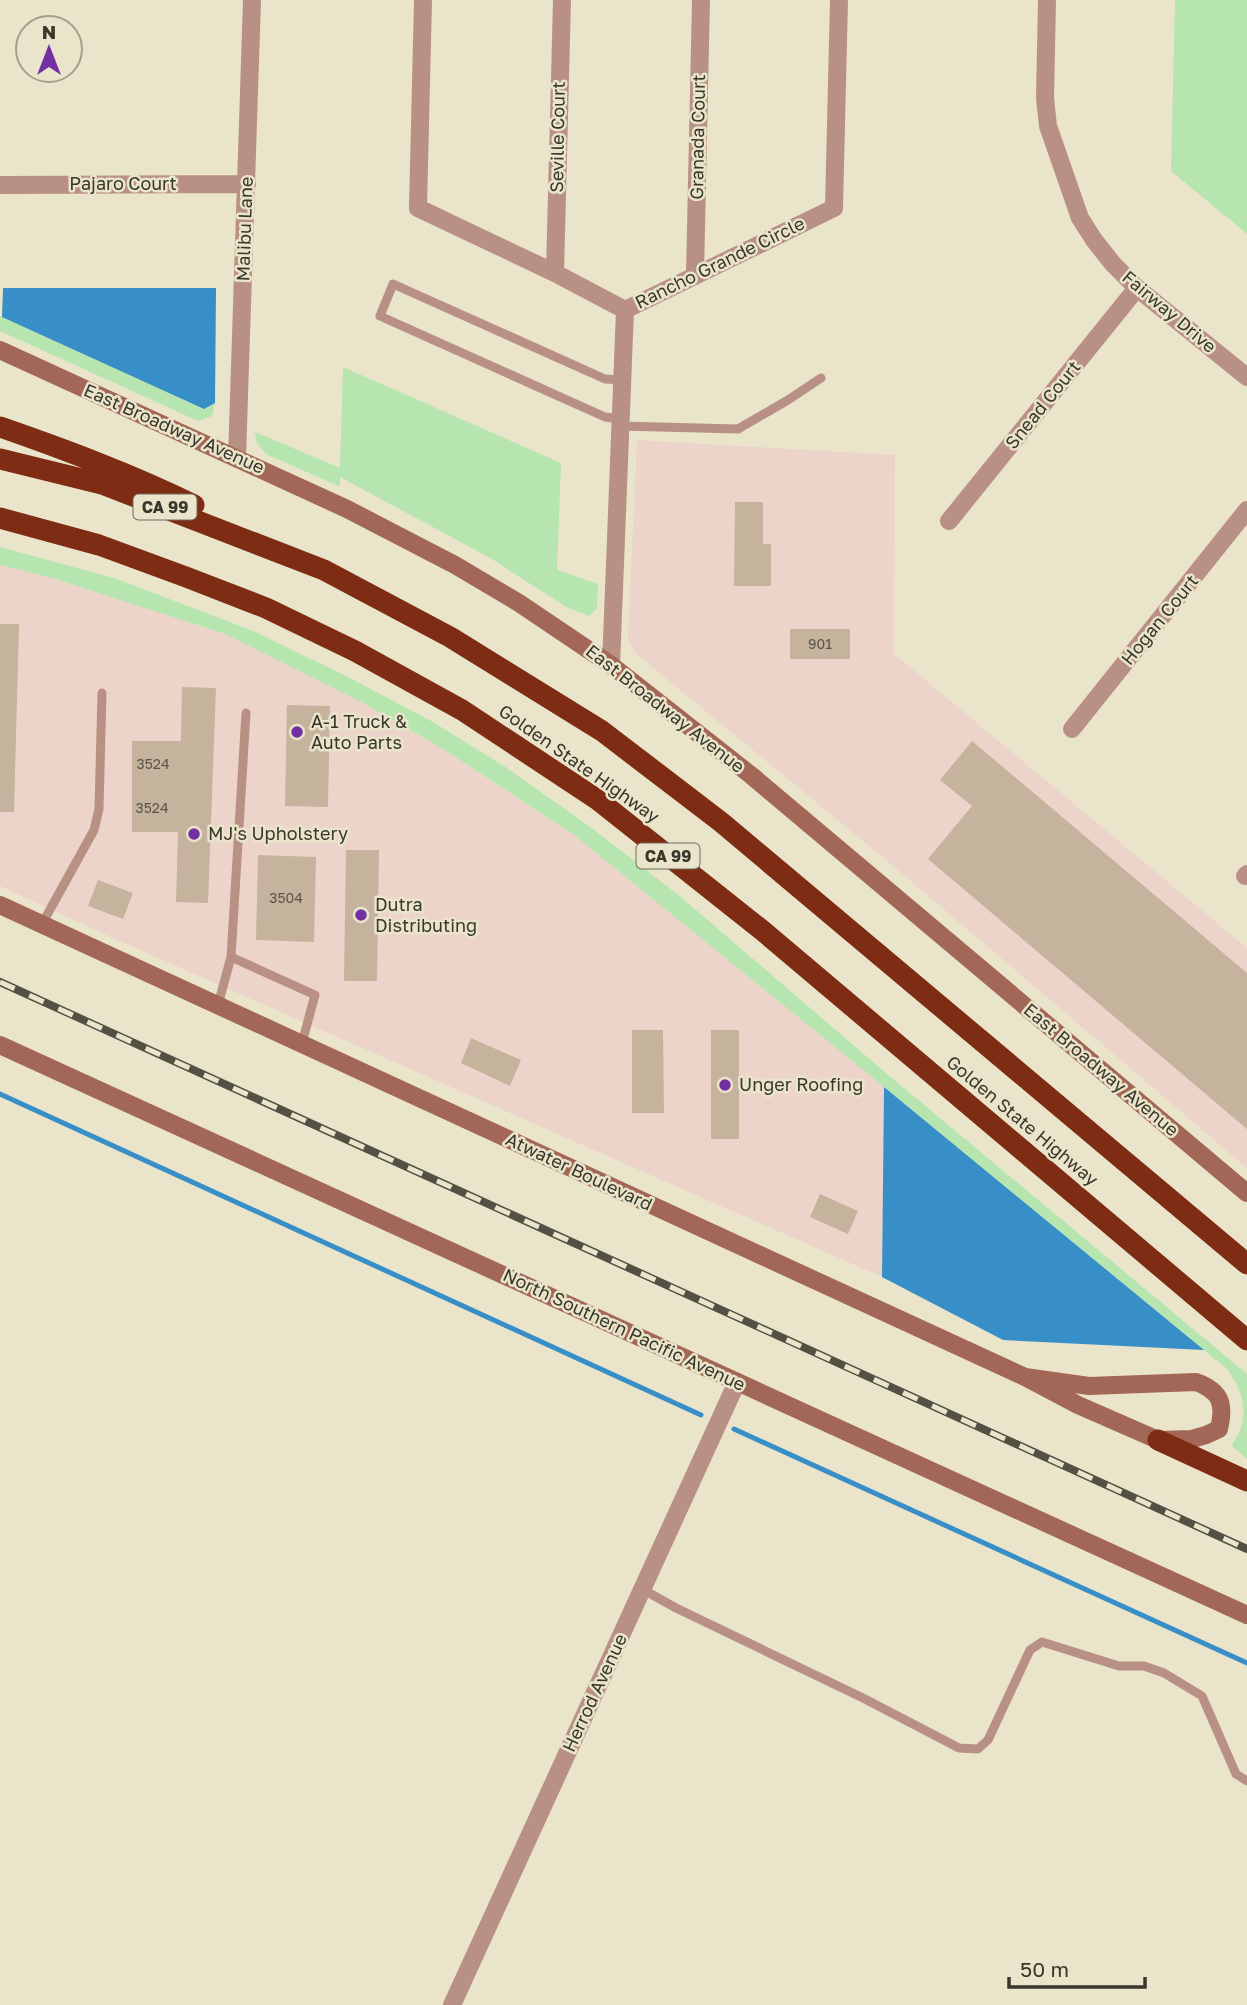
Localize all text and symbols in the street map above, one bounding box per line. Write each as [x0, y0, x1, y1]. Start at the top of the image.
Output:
north arrow [14, 14, 84, 84]
text: N [42, 20, 56, 43]
street label: Granada Court [685, 74, 709, 200]
street label: Seville Court [545, 81, 569, 193]
street label: Pajaro Court [69, 172, 177, 194]
street label: Malibu Lane [231, 176, 257, 282]
street label: Rancho Grande Circle [631, 211, 808, 313]
street label: Fairway Drive [1118, 266, 1221, 357]
street label: Snead Court [1000, 356, 1085, 453]
street label: East Broadway Avenue [81, 378, 268, 478]
road number: CA 99 [134, 494, 196, 520]
street label: Hogan Court [1116, 570, 1202, 669]
house number: 901 [808, 635, 832, 652]
street label: East Broadway Avenue [582, 639, 749, 777]
street label: Golden State Highway [495, 699, 664, 827]
place label: A-1 Truck & Auto Parts [311, 710, 407, 753]
marker: A-1 Truck & Auto Parts [289, 724, 305, 740]
house number: 3524 [137, 755, 169, 772]
house number: 3524 [136, 799, 168, 816]
place label: MJ's Upholstery [208, 822, 348, 844]
marker: MJ's Upholstery [186, 826, 202, 842]
road number: CA 99 [636, 844, 700, 869]
house number: 3504 [269, 889, 303, 906]
place label: Dutra Distributing [375, 893, 477, 936]
marker: Dutra Distributing [353, 907, 369, 923]
street label: East Broadway Avenue [1020, 998, 1184, 1140]
street label: Golden State Highway [942, 1050, 1103, 1190]
place label: Unger Roofing [739, 1073, 863, 1095]
marker: Unger Roofing [717, 1077, 733, 1093]
street label: Atwater Boulevard [503, 1127, 656, 1215]
street label: North Southern Pacific Avenue [500, 1263, 749, 1395]
street label: Herrod Avenue [557, 1630, 631, 1755]
scale bar [1009, 1946, 1146, 1990]
text: 50 m [1020, 1956, 1069, 1982]

